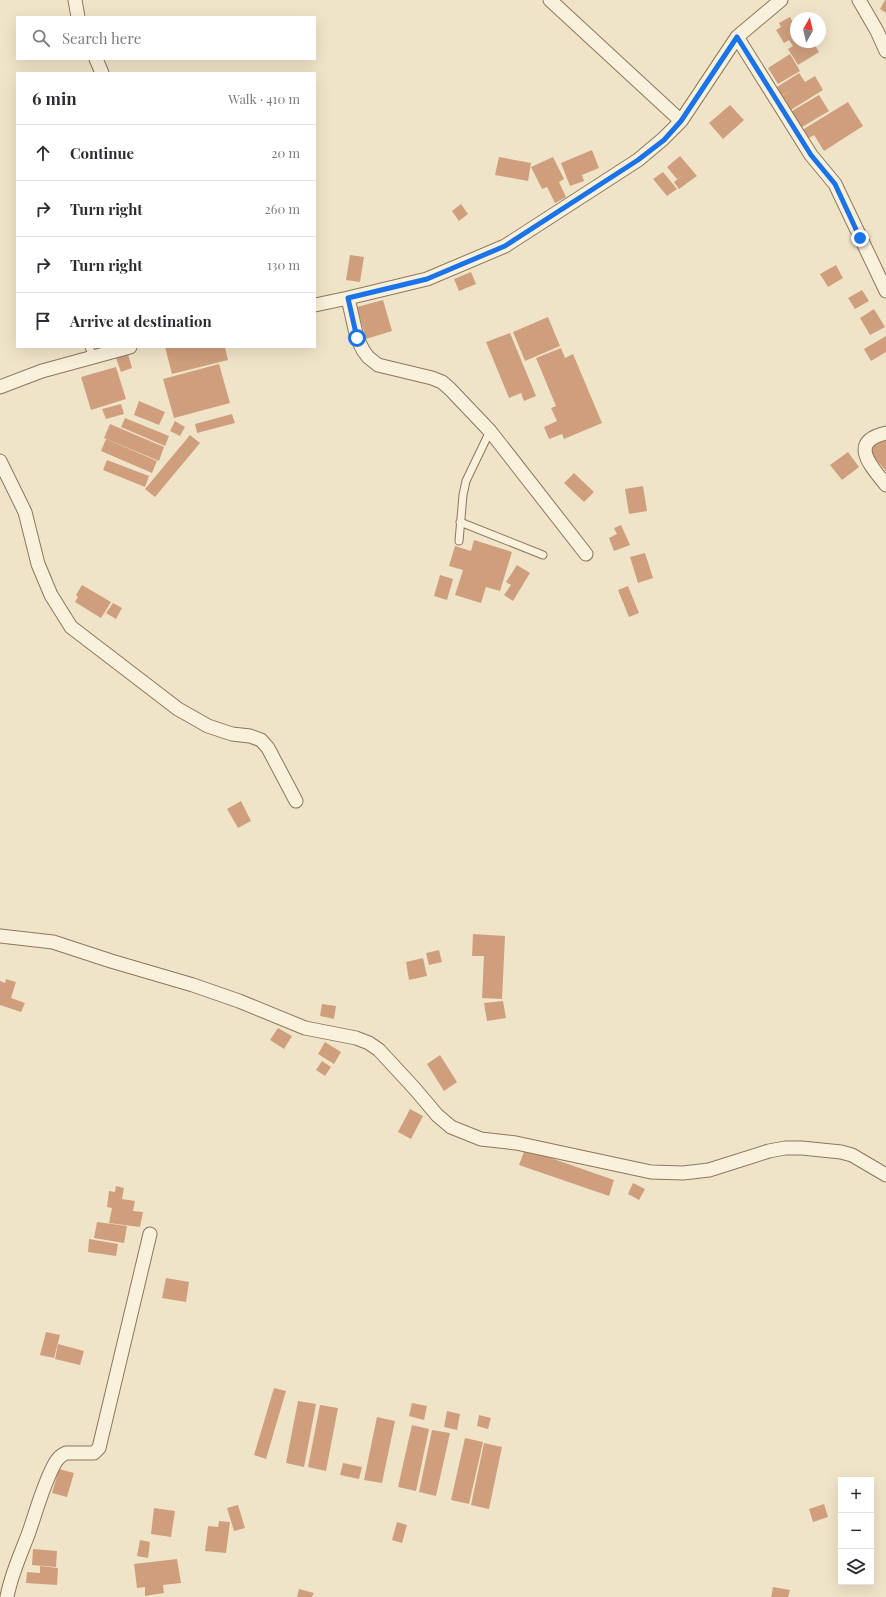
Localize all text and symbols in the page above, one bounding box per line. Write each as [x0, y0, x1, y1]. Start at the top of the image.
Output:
north arrow [790, 12, 826, 48]
search box [16, 16, 316, 60]
icon: search [30, 27, 52, 49]
text: Search here [62, 28, 141, 48]
text: 6 min [32, 87, 77, 109]
text: Walk · 410 m [228, 90, 300, 107]
icon: ahead [32, 142, 54, 164]
text: Continue [70, 143, 134, 163]
text: 20 m [271, 144, 300, 161]
icon: right [32, 198, 54, 220]
text: Turn right [70, 199, 143, 219]
text: 260 m [264, 200, 300, 217]
route end [851, 229, 869, 247]
icon: right [32, 254, 54, 276]
text: Turn right [70, 255, 143, 275]
text: 130 m [267, 256, 300, 273]
icon: arrive [32, 310, 54, 332]
text: Arrive at destination [70, 311, 212, 331]
route start [348, 329, 366, 347]
map controls [838, 1477, 874, 1585]
button: + [838, 1477, 874, 1513]
button: − [838, 1513, 874, 1549]
button: layers [838, 1549, 874, 1585]

